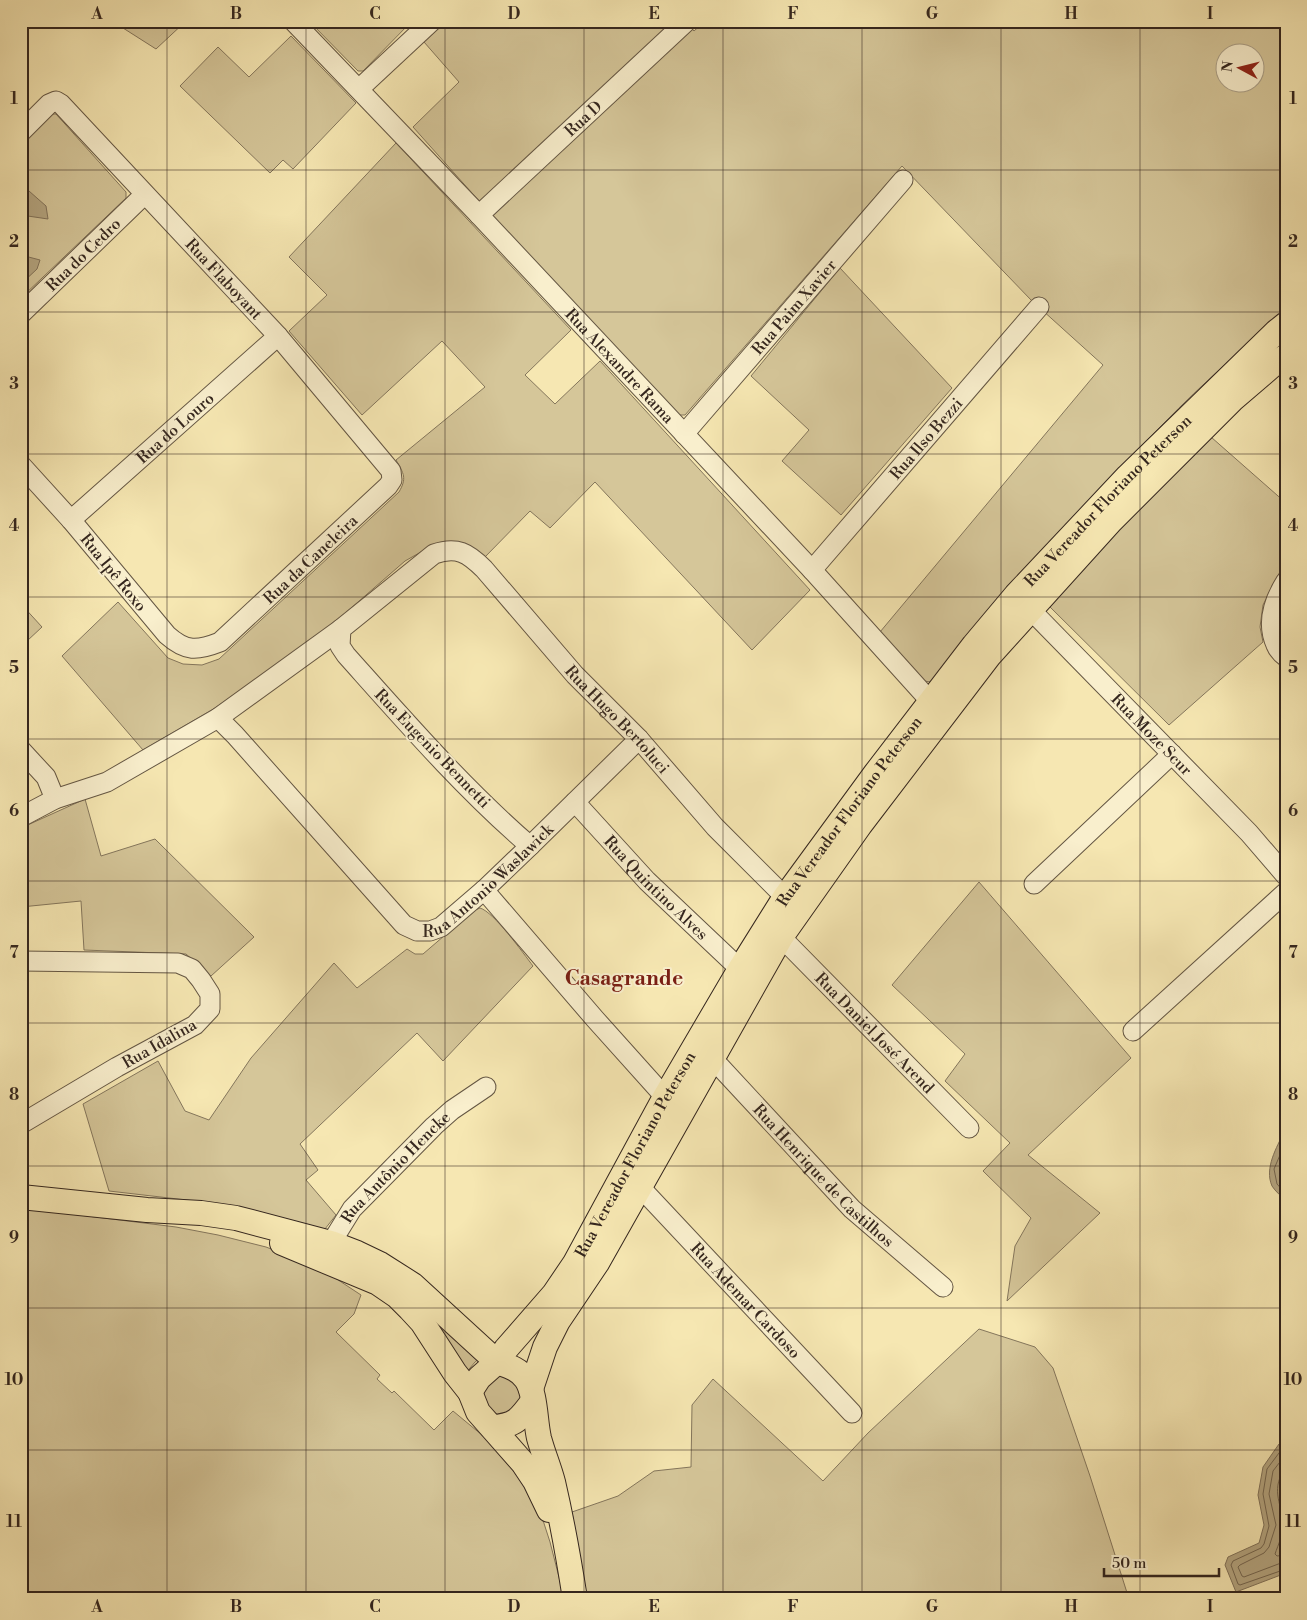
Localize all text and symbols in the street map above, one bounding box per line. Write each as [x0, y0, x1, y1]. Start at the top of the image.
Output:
text: A [90, 4, 103, 24]
text: B [230, 4, 242, 24]
text: C [369, 4, 381, 24]
text: D [508, 4, 521, 24]
text: E [648, 4, 660, 24]
text: F [787, 4, 799, 24]
text: G [926, 4, 939, 24]
text: H [1064, 4, 1078, 24]
text: I [1207, 4, 1213, 24]
north arrow [1214, 42, 1264, 92]
text: N [1218, 60, 1238, 73]
text: 1 [10, 89, 18, 109]
text: 1 [1289, 89, 1297, 109]
street label: Rua D [561, 97, 606, 141]
street label: Rua do Cedro [42, 214, 125, 296]
text: 2 [9, 232, 19, 252]
text: 2 [1288, 232, 1298, 252]
street label: Rua Flaboyant [181, 234, 266, 324]
street label: Rua Paim Xavier [748, 255, 841, 359]
street label: Rua Alexandre Rama [561, 304, 679, 428]
text: 3 [9, 374, 19, 394]
text: 3 [1288, 374, 1298, 394]
street label: Rua do Louro [132, 389, 219, 468]
street label: Rua Ilso Bezzi [886, 394, 967, 484]
street label: Rua Vereador Floriano Peterson [1020, 411, 1196, 591]
street label: Rua da Caneleira [259, 510, 363, 609]
text: 4 [9, 516, 20, 536]
text: 4 [1288, 516, 1299, 536]
street label: Rua Ipê Roxo [76, 530, 151, 616]
text: 5 [9, 658, 19, 678]
text: 5 [1288, 658, 1298, 678]
street label: Rua Hugo Bertoluci [560, 662, 673, 778]
street label: Rua Eugenio Bennetti [370, 685, 494, 813]
street label: Rua Moze Scur [1107, 689, 1196, 780]
street label: Rua Vereador Floriano Peterson [773, 712, 927, 911]
text: 6 [9, 801, 19, 821]
text: 6 [1288, 801, 1298, 821]
street label: Rua Antonio Waslawick [422, 819, 559, 942]
street label: Rua Quintino Alves [599, 832, 712, 945]
text: 7 [9, 943, 19, 963]
text: 7 [1288, 943, 1298, 963]
district label: Casagrande [565, 966, 683, 992]
street label: Rua Daniel José Arend [810, 968, 938, 1098]
street label: Rua Idalina [119, 1014, 201, 1073]
street label: Rua Vereador Floriano Peterson [571, 1048, 701, 1261]
text: 8 [9, 1085, 19, 1105]
text: 8 [1288, 1085, 1298, 1105]
street label: Rua Henrique de Castilhos [748, 1100, 898, 1252]
street label: Rua Antônio Hencke [337, 1108, 455, 1227]
text: 9 [9, 1228, 19, 1248]
text: 9 [1288, 1228, 1298, 1248]
street label: Rua Ademar Cardoso [686, 1239, 805, 1363]
text: 10 [5, 1370, 23, 1390]
text: 10 [1284, 1370, 1302, 1390]
text: 11 [6, 1512, 22, 1532]
text: 11 [1285, 1512, 1301, 1532]
scale bar [1104, 1545, 1220, 1577]
text: 50 m [1112, 1554, 1146, 1573]
text: A [90, 1597, 103, 1617]
text: B [230, 1597, 242, 1617]
text: C [369, 1597, 381, 1617]
text: D [508, 1597, 521, 1617]
text: E [648, 1597, 660, 1617]
text: F [787, 1597, 799, 1617]
text: G [926, 1597, 939, 1617]
text: H [1064, 1597, 1078, 1617]
text: I [1207, 1597, 1213, 1617]

